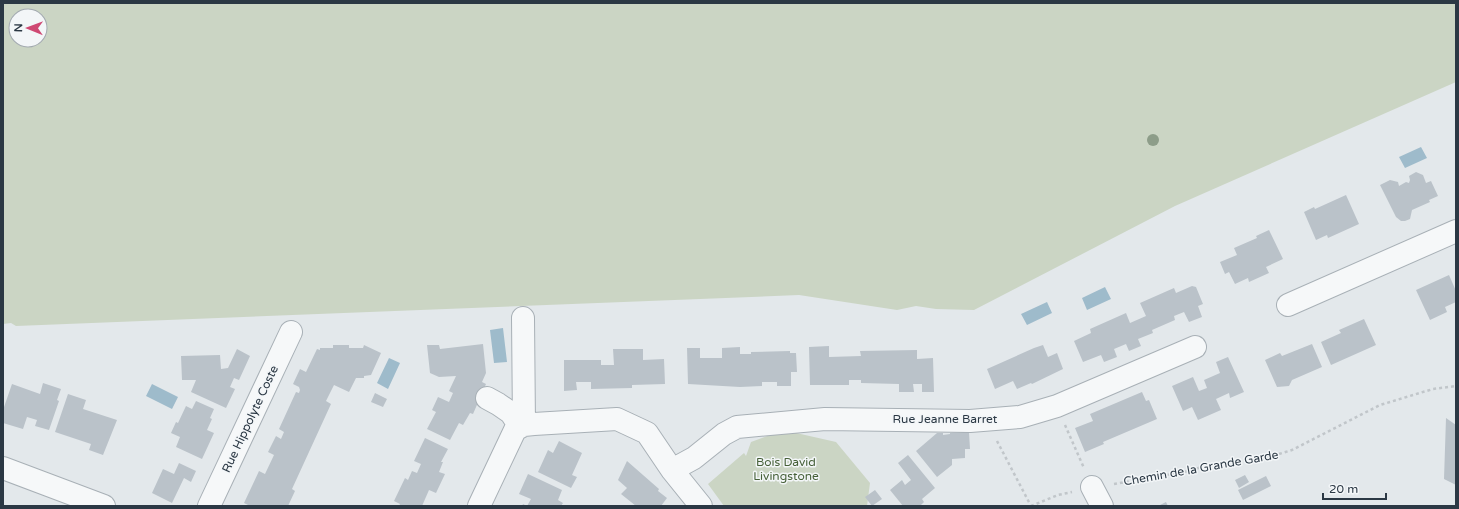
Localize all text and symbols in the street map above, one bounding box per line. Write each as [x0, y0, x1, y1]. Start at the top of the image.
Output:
north arrow [8, 8, 48, 48]
text: N [12, 23, 25, 32]
street label: Rue Hippolyte Coste [219, 363, 281, 475]
street label: Rue Jeanne Barret [893, 412, 998, 426]
street label: Chemin de la Grande Garde [1122, 447, 1280, 489]
park label: Bois David Livingstone [753, 455, 819, 483]
scale bar [1323, 475, 1386, 501]
text: 20 m [1329, 482, 1358, 496]

